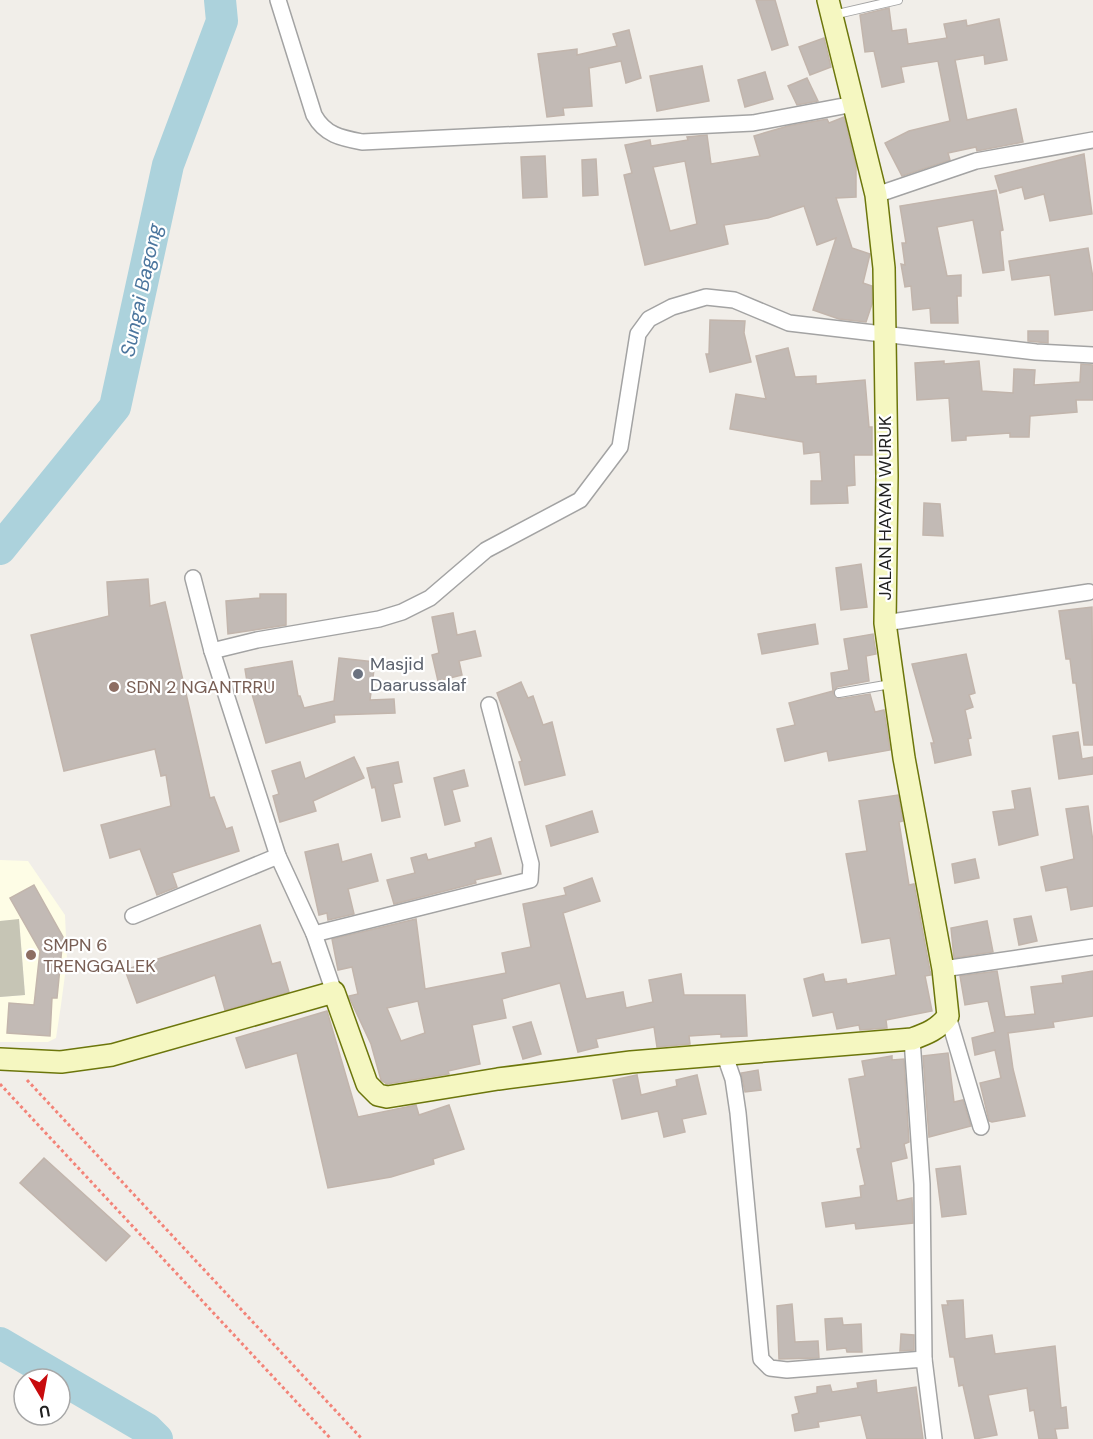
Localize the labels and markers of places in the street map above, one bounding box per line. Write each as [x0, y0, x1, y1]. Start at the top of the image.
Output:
place label: Masjid Daarussalaf [370, 652, 467, 697]
marker: Masjid Daarussalaf [351, 667, 365, 681]
place label: SDN 2 NGANTRRU [126, 675, 275, 699]
marker: SDN 2 NGANTRRU [107, 680, 121, 694]
place label: SMPN 6 TRENGGALEK [43, 933, 156, 978]
marker: SMPN 6 TRENGGALEK [24, 948, 38, 962]

